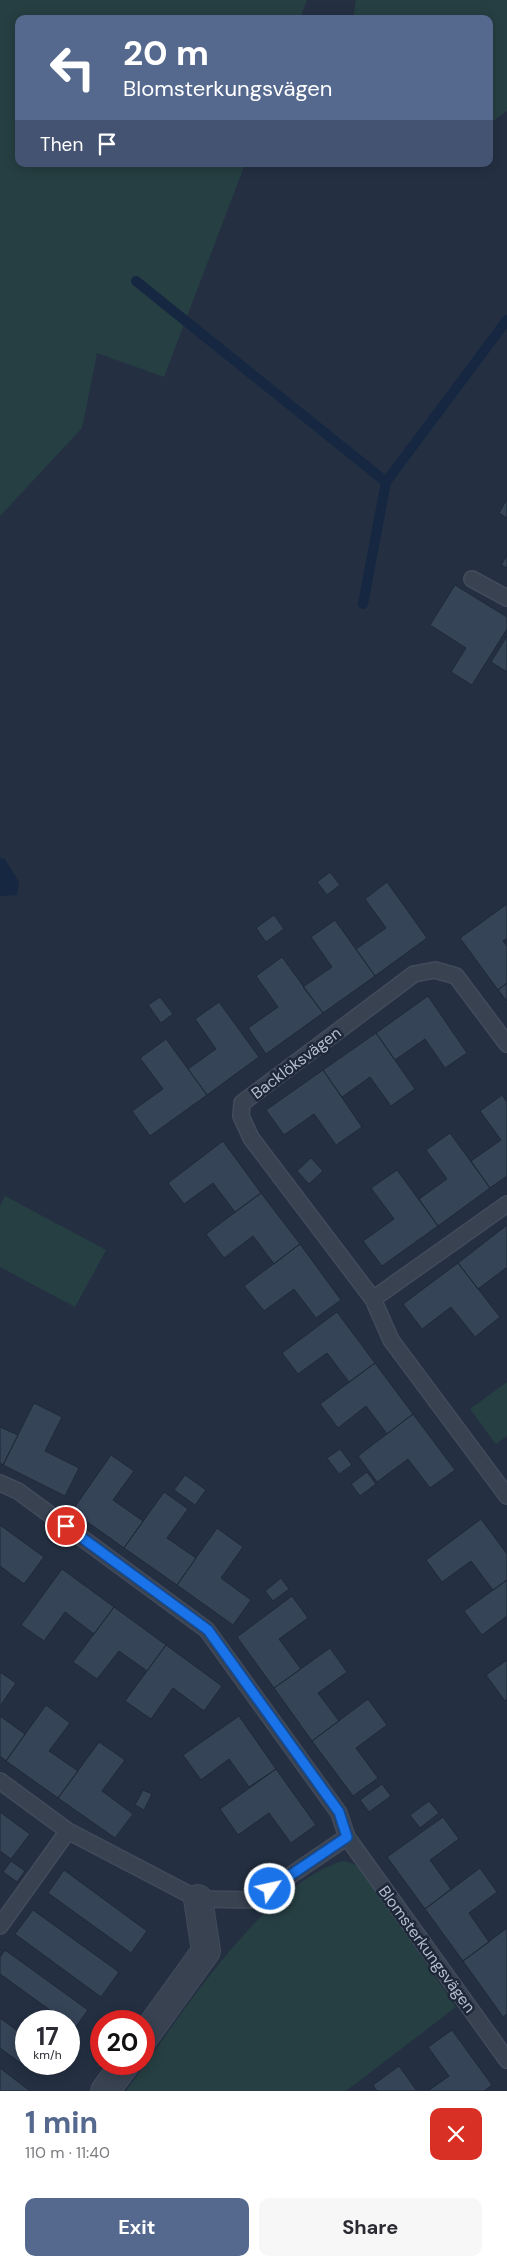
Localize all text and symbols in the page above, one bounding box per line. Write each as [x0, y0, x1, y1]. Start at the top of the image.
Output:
text: 20 m [123, 30, 209, 76]
icon: left [40, 35, 105, 100]
text: Blomsterkungsvägen [123, 74, 332, 103]
icon: arrive [93, 130, 121, 158]
text: Then [40, 132, 83, 157]
street label: Backlöksvägen [247, 1022, 345, 1104]
pin [45, 1505, 87, 1547]
icon: arrive [52, 1512, 80, 1540]
position arrow [243, 1862, 295, 1914]
street label: Blomsterkungsvägen [374, 1881, 480, 2017]
speed limit sign: 20 [90, 2010, 155, 2075]
text: 17 [36, 2020, 59, 2053]
text: km/h [33, 2047, 62, 2063]
text: 1 min [25, 2103, 98, 2142]
button: close [430, 2108, 482, 2160]
text: 110 m · 11:40 [25, 2142, 110, 2163]
button: Exit [25, 2198, 249, 2256]
button: Share [259, 2198, 482, 2256]

